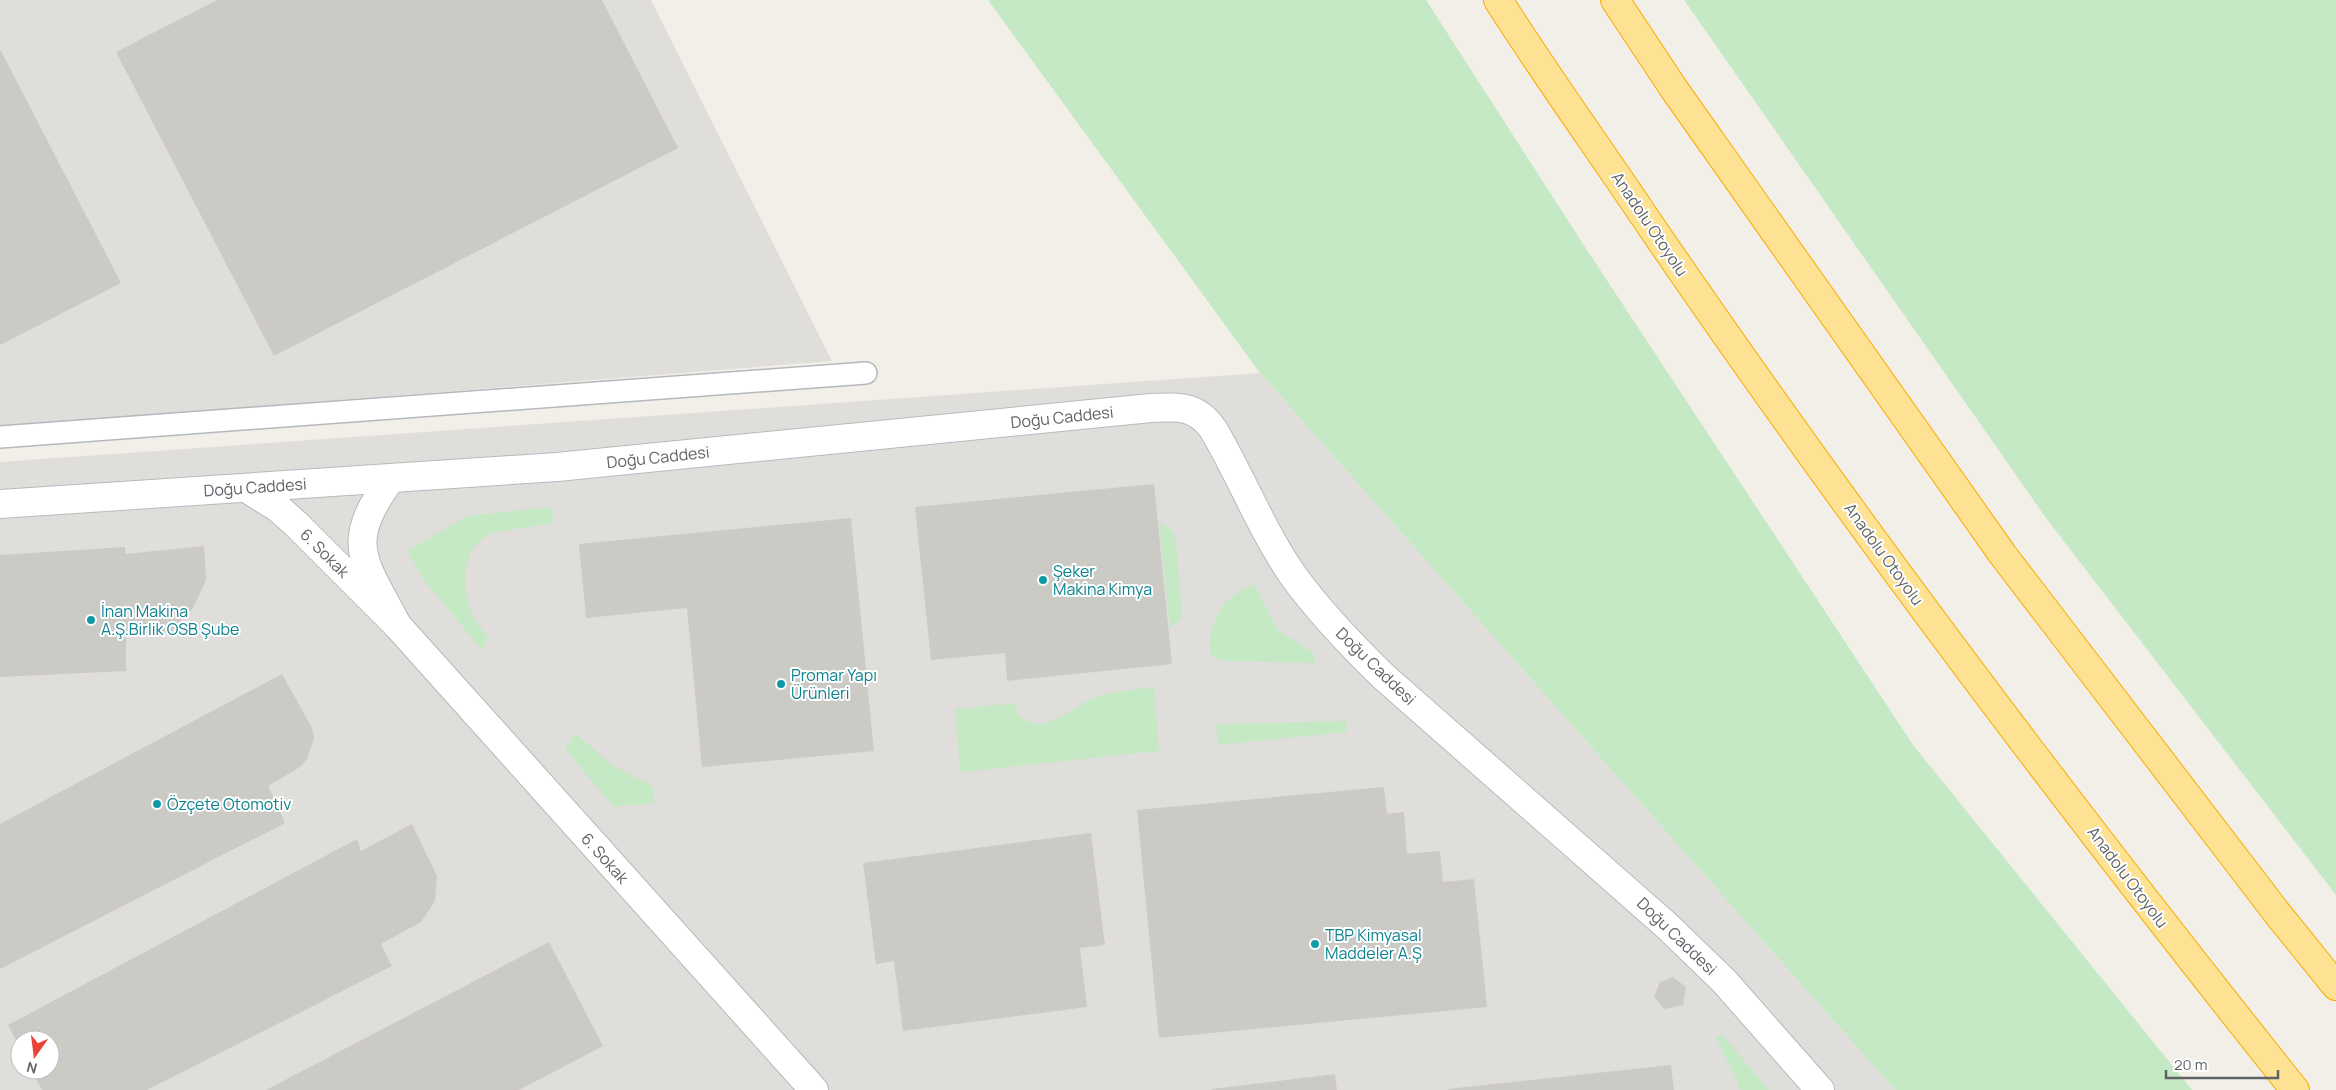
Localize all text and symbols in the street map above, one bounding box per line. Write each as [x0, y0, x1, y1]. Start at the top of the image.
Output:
street label: Anadolu Otoyolu [1607, 167, 1693, 281]
street label: Doğu Caddesi [1010, 401, 1114, 433]
street label: Doğu Caddesi [606, 441, 710, 473]
street label: Doğu Caddesi [203, 472, 307, 502]
street label: Anadolu Otoyolu [1839, 498, 1929, 610]
street label: 6. Sokak [296, 524, 355, 583]
place label: Şeker Makina Kimya [1053, 560, 1152, 600]
marker: Şeker Makina Kimya [1037, 574, 1049, 586]
place label: İnan Makina A.Ş.Birlik OSB Şube [101, 600, 239, 640]
marker: İnan Makina A.Ş.Birlik OSB Şube [85, 614, 97, 626]
street label: Doğu Caddesi [1331, 622, 1421, 710]
place label: Promar Yapı Ürünleri [791, 664, 877, 704]
marker: Promar Yapı Ürünleri [775, 678, 787, 690]
place label: Özçete Otomotiv [167, 793, 291, 815]
marker: Özçete Otomotiv [151, 798, 163, 810]
street label: Anadolu Otoyolu [2083, 822, 2173, 932]
street label: 6. Sokak [576, 828, 634, 889]
street label: Doğu Caddesi [1632, 892, 1722, 980]
place label: TBP Kimyasal Maddeler A.Ş [1325, 924, 1422, 964]
marker: TBP Kimyasal Maddeler A.Ş [1309, 938, 1321, 950]
north arrow [10, 1030, 60, 1080]
scale bar [2166, 1048, 2278, 1080]
text: 20 m [2174, 1054, 2207, 1075]
text: N [25, 1058, 39, 1079]

